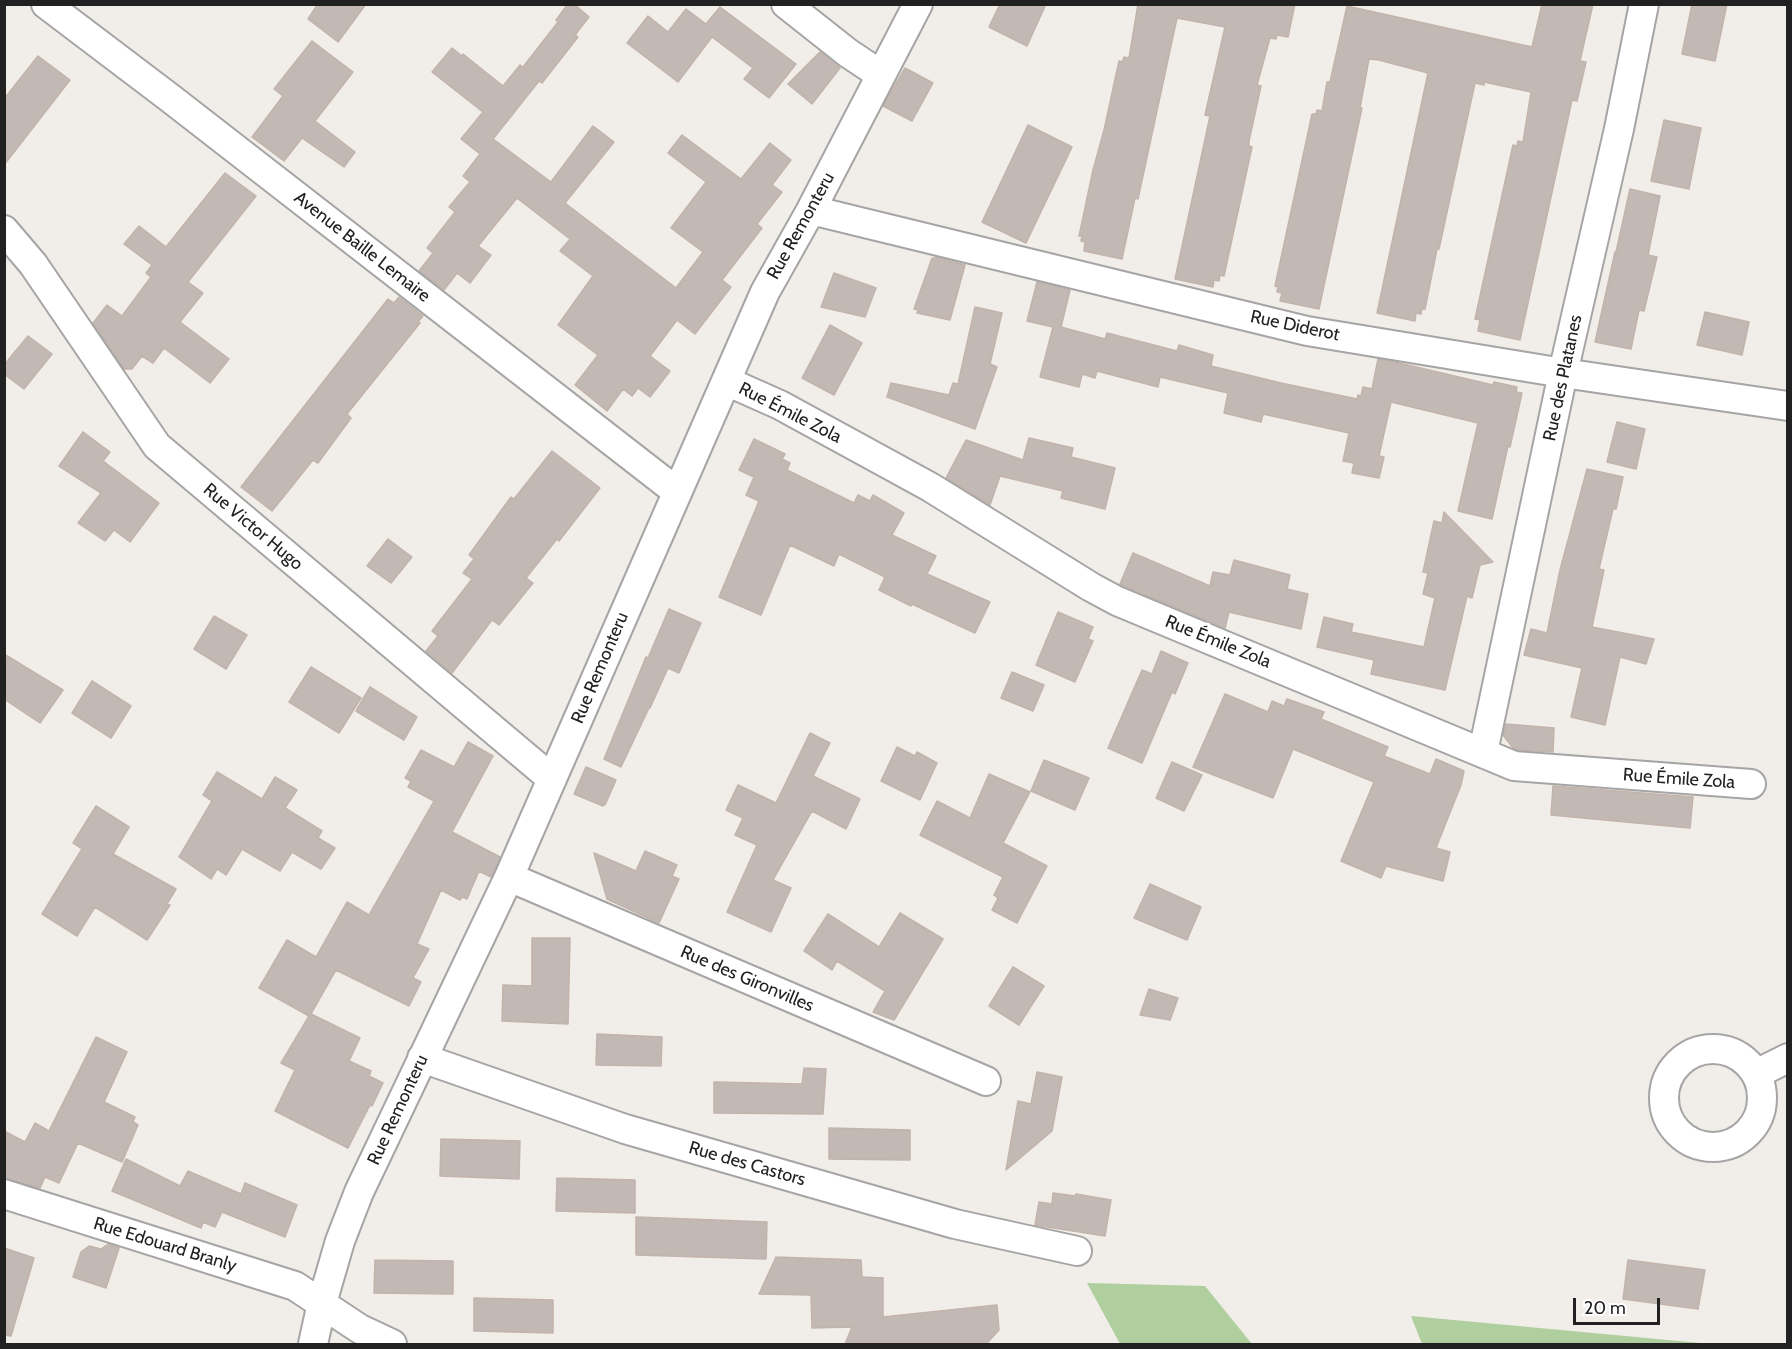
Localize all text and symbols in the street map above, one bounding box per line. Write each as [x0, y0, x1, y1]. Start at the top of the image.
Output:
street label: Rue Remonteru [763, 169, 839, 283]
street label: Avenue Baille Lemaire [290, 187, 434, 307]
street label: Rue Diderot [1248, 306, 1342, 346]
street label: Rue des Platanes [1539, 313, 1587, 443]
street label: Rue Émile Zola [735, 378, 845, 448]
street label: Rue Victor Hugo [199, 479, 307, 575]
street label: Rue Remonteru [567, 609, 633, 727]
street label: Rue Émile Zola [1162, 611, 1274, 673]
street label: Rue Émile Zola [1622, 764, 1736, 794]
street label: Rue des Gironvilles [677, 941, 817, 1017]
street label: Rue Remonteru [363, 1052, 433, 1168]
street label: Rue des Castors [686, 1137, 808, 1191]
street label: Rue Edouard Branly [91, 1213, 239, 1277]
scale bar [1576, 1286, 1663, 1324]
text: 20 m [1584, 1297, 1626, 1319]

